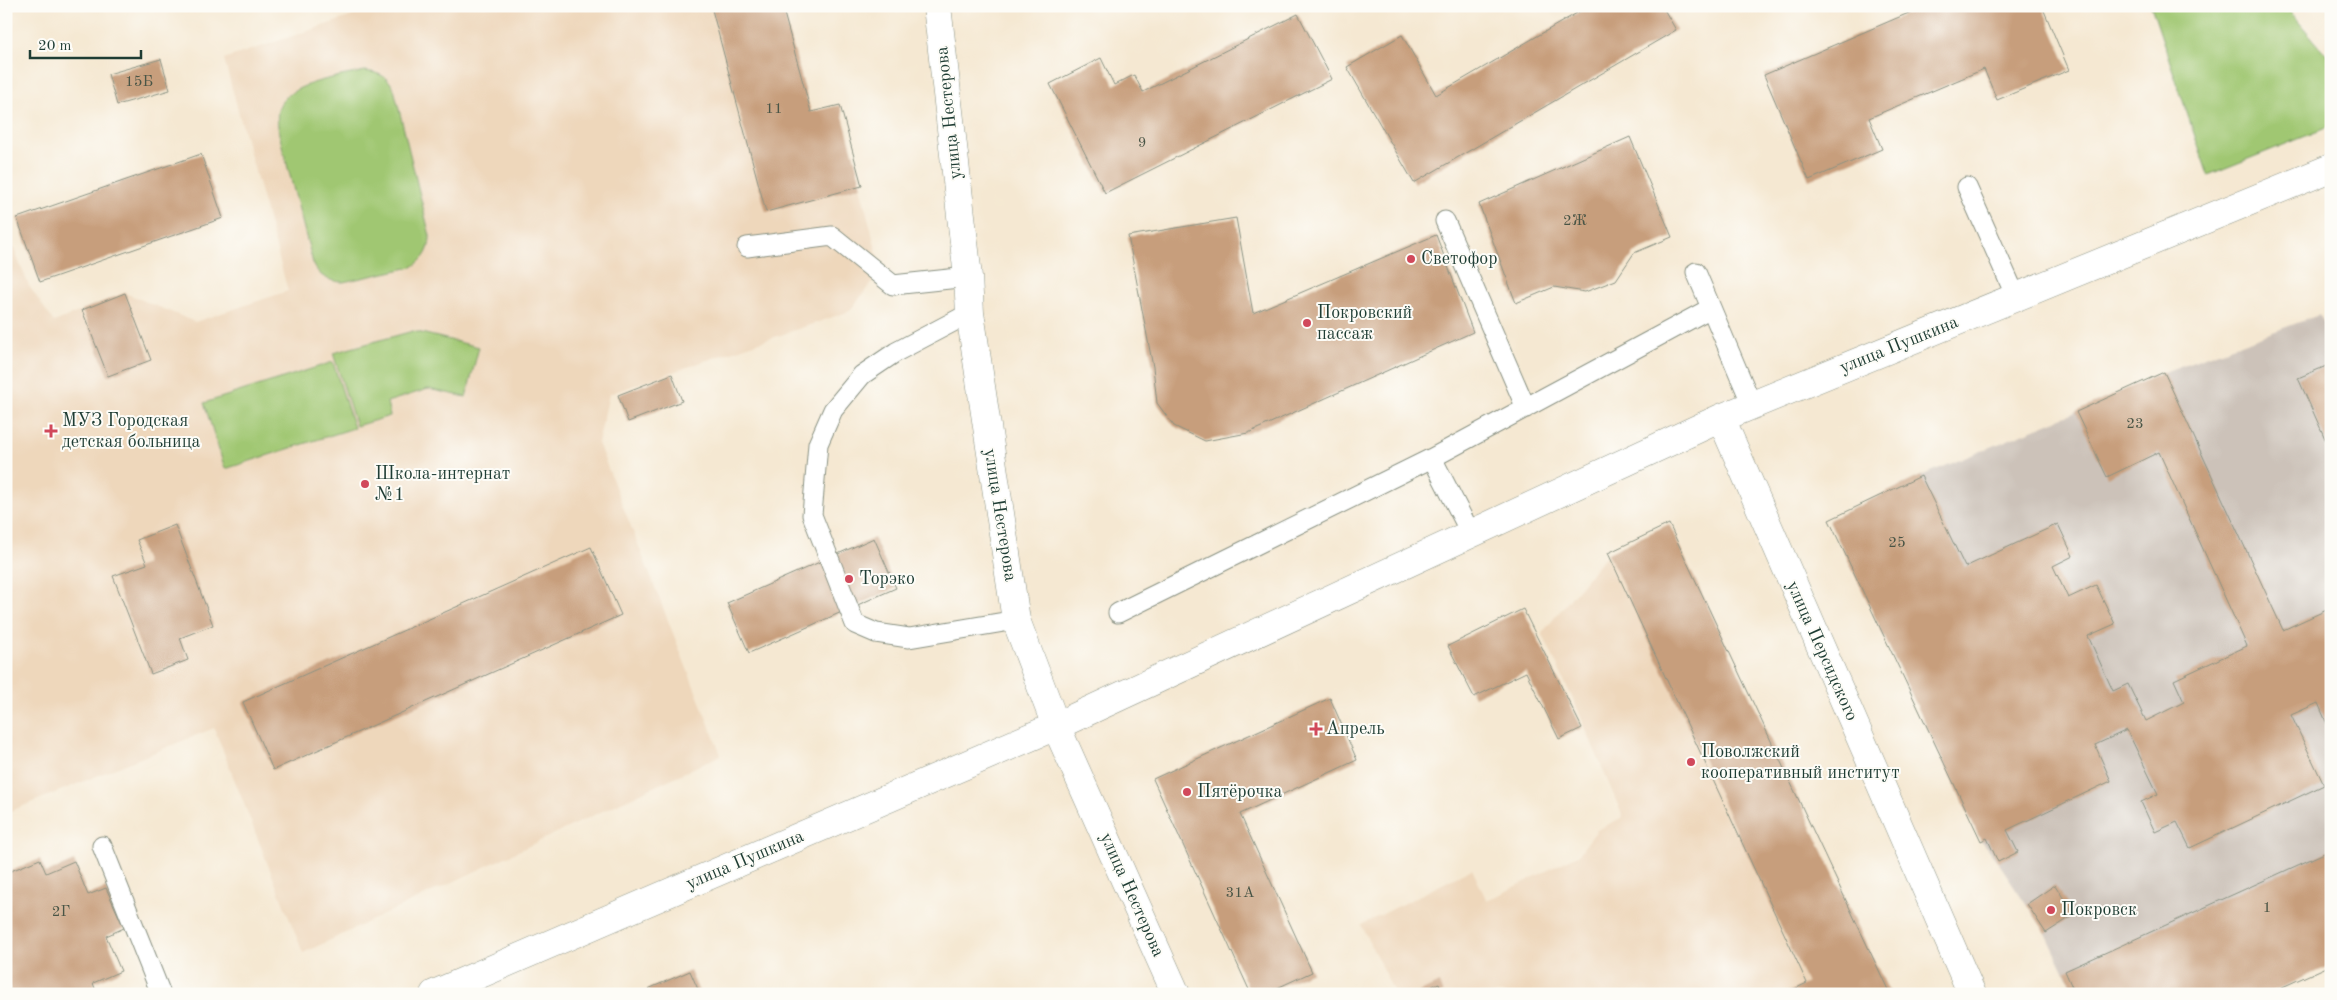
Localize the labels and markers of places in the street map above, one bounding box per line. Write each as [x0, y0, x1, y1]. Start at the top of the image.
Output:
place label: Светофор [1421, 250, 1498, 269]
marker: Светофор [1405, 253, 1417, 265]
place label: Покровский пассаж [1317, 304, 1412, 343]
marker: Покровский пассаж [1301, 317, 1313, 329]
place label: МУЗ Городская детская больница [62, 412, 201, 451]
marker: МУЗ Городская детская больница [44, 424, 58, 438]
place label: Школа-интернат №1 [375, 465, 510, 504]
marker: Школа-интернат №1 [359, 478, 371, 490]
place label: Торэко [859, 570, 915, 588]
marker: Торэко [843, 573, 855, 585]
place label: Апрель [1326, 720, 1385, 738]
marker: Апрель [1310, 723, 1322, 735]
place label: Поволжский кооперативный институт [1701, 743, 1900, 782]
marker: Поволжский кооперативный институт [1685, 756, 1697, 768]
place label: Пятёрочка [1197, 783, 1283, 801]
marker: Пятёрочка [1181, 786, 1193, 798]
place label: Покровск [2061, 901, 2137, 919]
marker: Покровск [2045, 904, 2057, 916]

